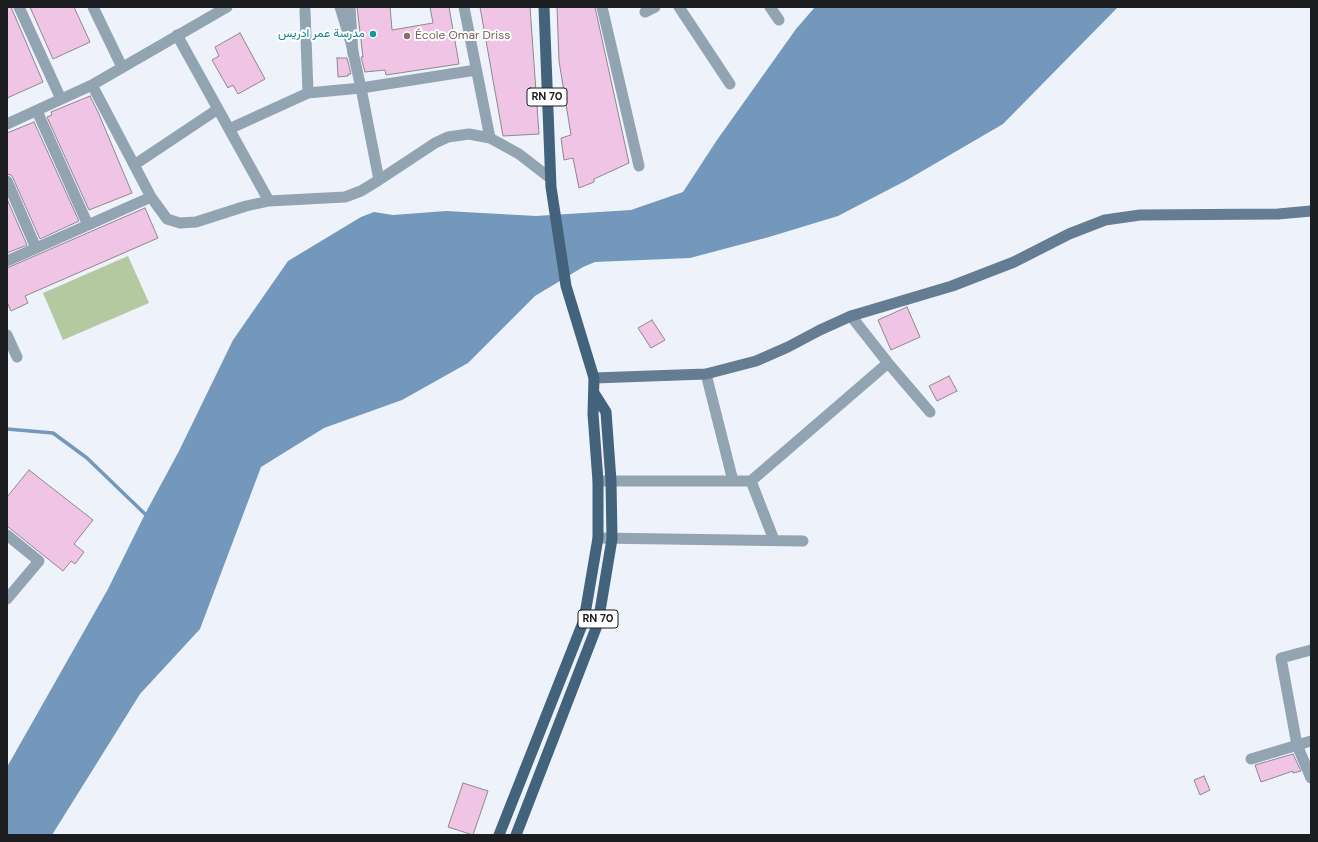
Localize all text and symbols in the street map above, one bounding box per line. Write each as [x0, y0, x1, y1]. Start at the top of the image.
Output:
place label: مدرسة عمر ادريس [278, 27, 365, 41]
marker: مدرسة عمر ادريس [368, 29, 378, 39]
place label: École Omar Driss [415, 29, 510, 43]
marker: École Omar Driss [402, 31, 412, 41]
road number: RN 70 [527, 88, 567, 106]
road number: RN 70 [578, 610, 618, 628]

